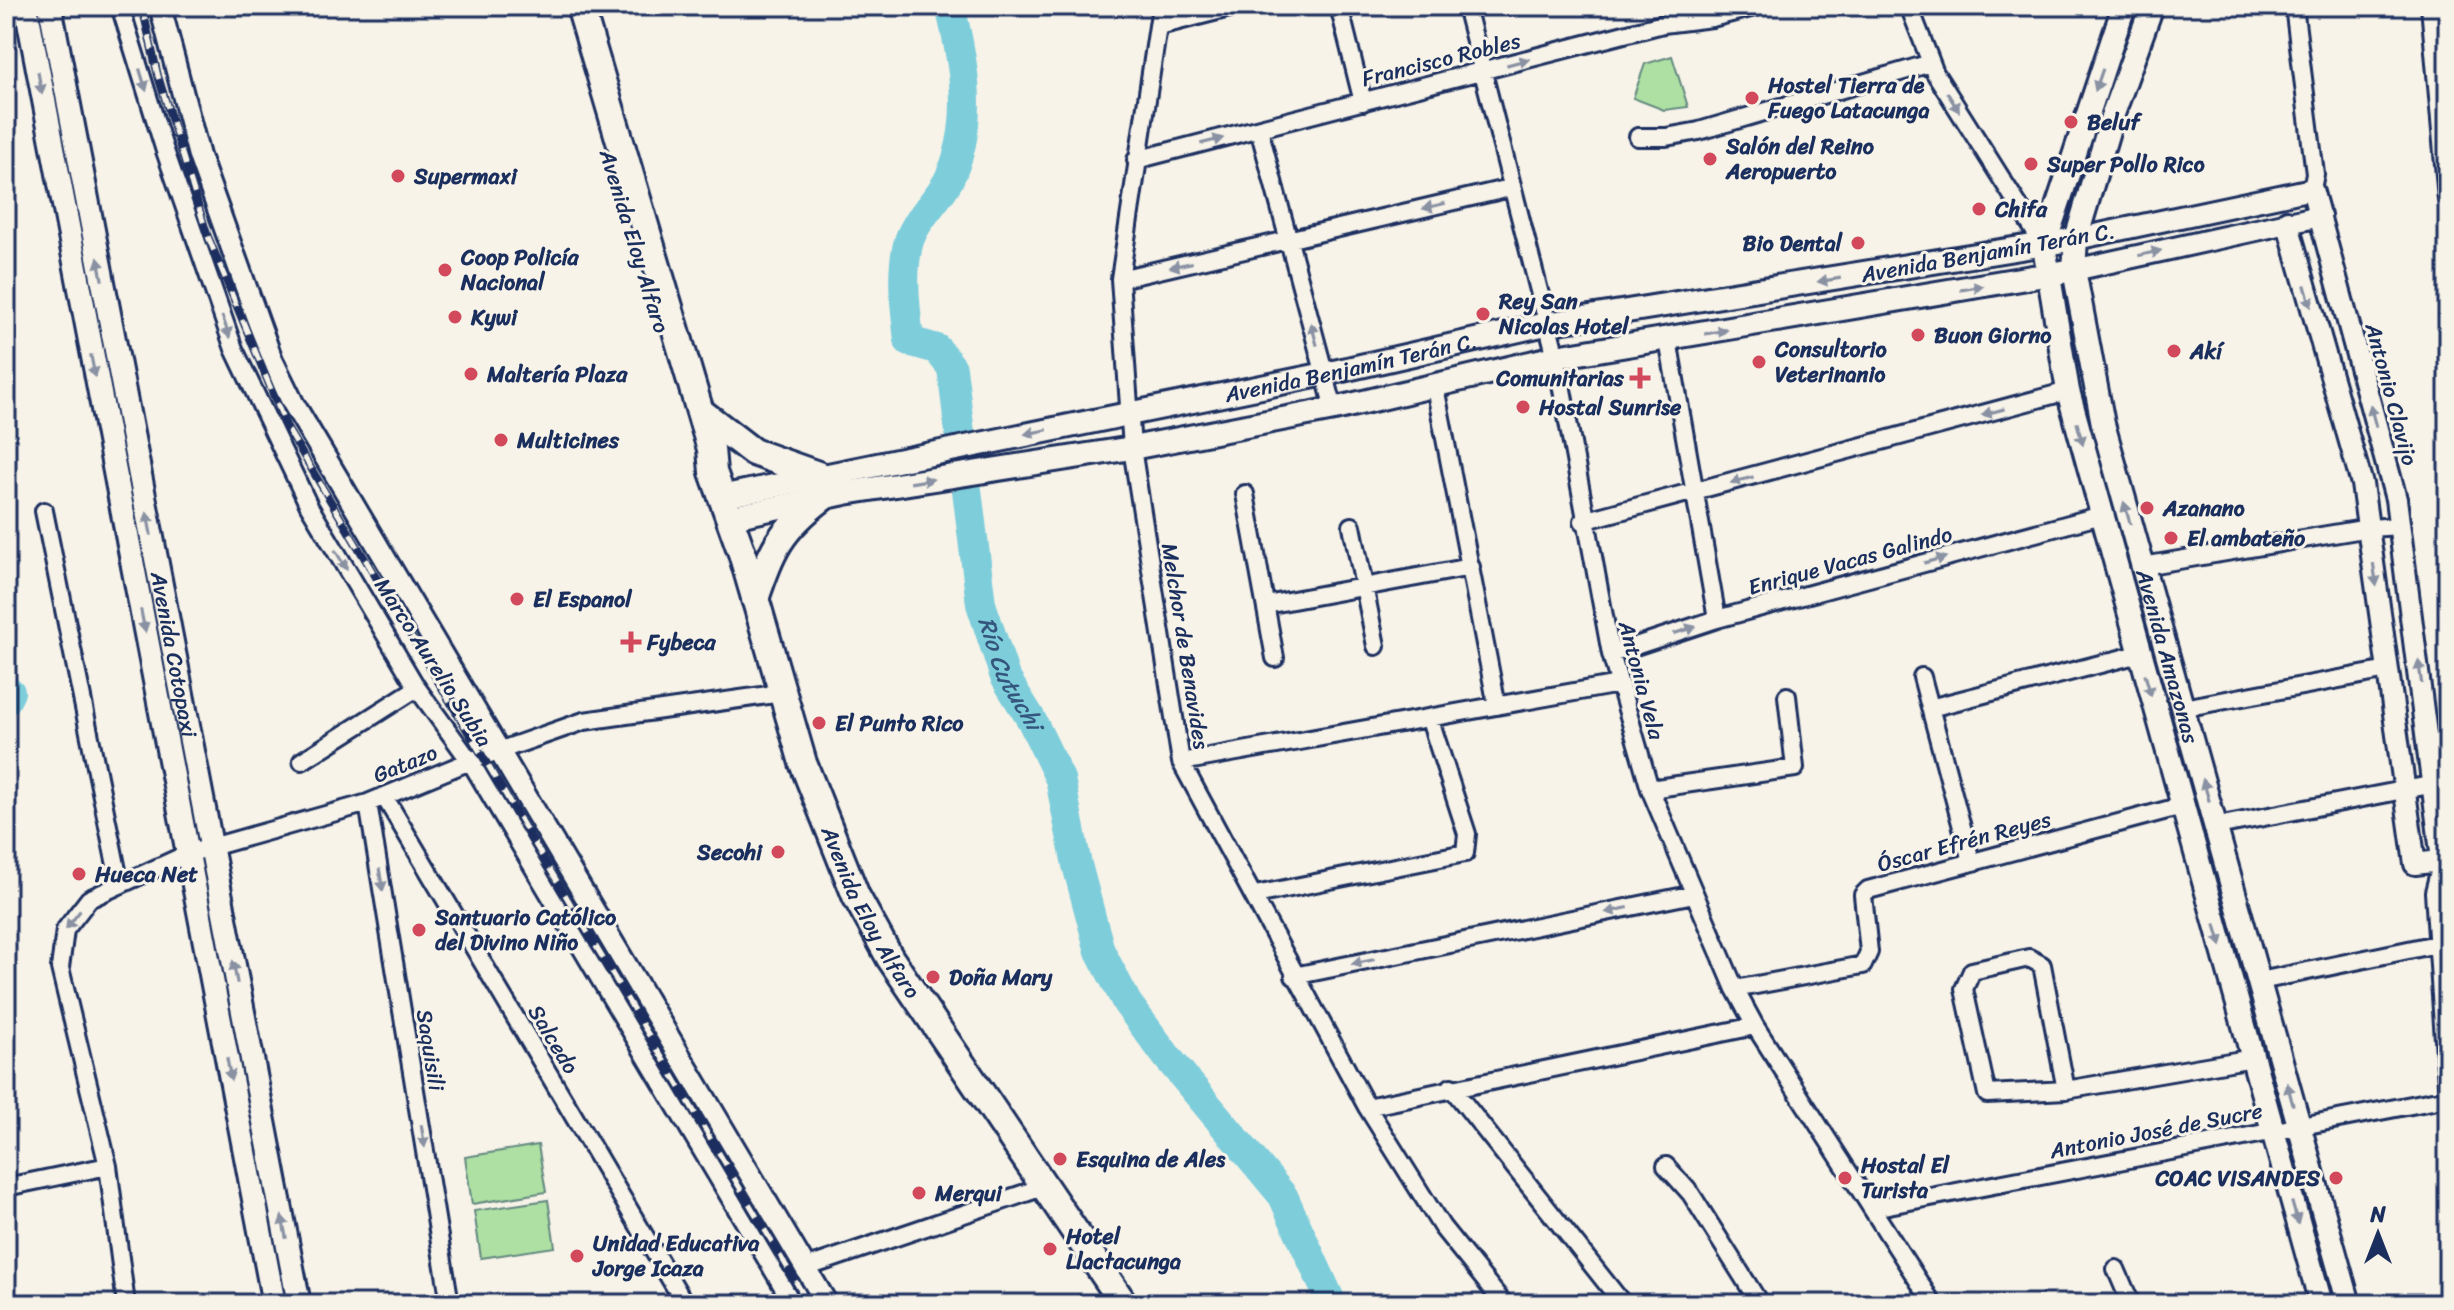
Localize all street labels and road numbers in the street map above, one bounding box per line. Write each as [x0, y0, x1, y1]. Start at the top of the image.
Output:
street label: Francisco Robles [1357, 21, 1526, 98]
street label: Avenida Eloy Alfaro [588, 143, 681, 338]
street label: Avenida Benjamín Terán C. [1857, 211, 2118, 294]
street label: Antonio Clavijo [2353, 317, 2429, 470]
street label: Avenida Benjamín Terán C. [1220, 321, 1481, 414]
street label: Enrique Vacas Galindo [1744, 514, 1957, 607]
street label: Melchor de Benavides [1150, 540, 1221, 752]
street label: Avenida Amazonas [2124, 564, 2211, 749]
street label: Avenida Cotopaxi [139, 567, 209, 741]
street label: Marco Aurelio Subia [364, 570, 503, 755]
street label: Antonia Vela [1607, 615, 1676, 745]
street label: Gatazo [367, 733, 444, 794]
street label: Óscar Efrén Reyes [1873, 799, 2056, 883]
street label: Avenida Eloy Alfaro [810, 819, 931, 1007]
street label: Salcedo [517, 997, 590, 1082]
street label: Saquisili [405, 1007, 456, 1095]
street label: Antonio José de Sucre [2045, 1091, 2266, 1170]

